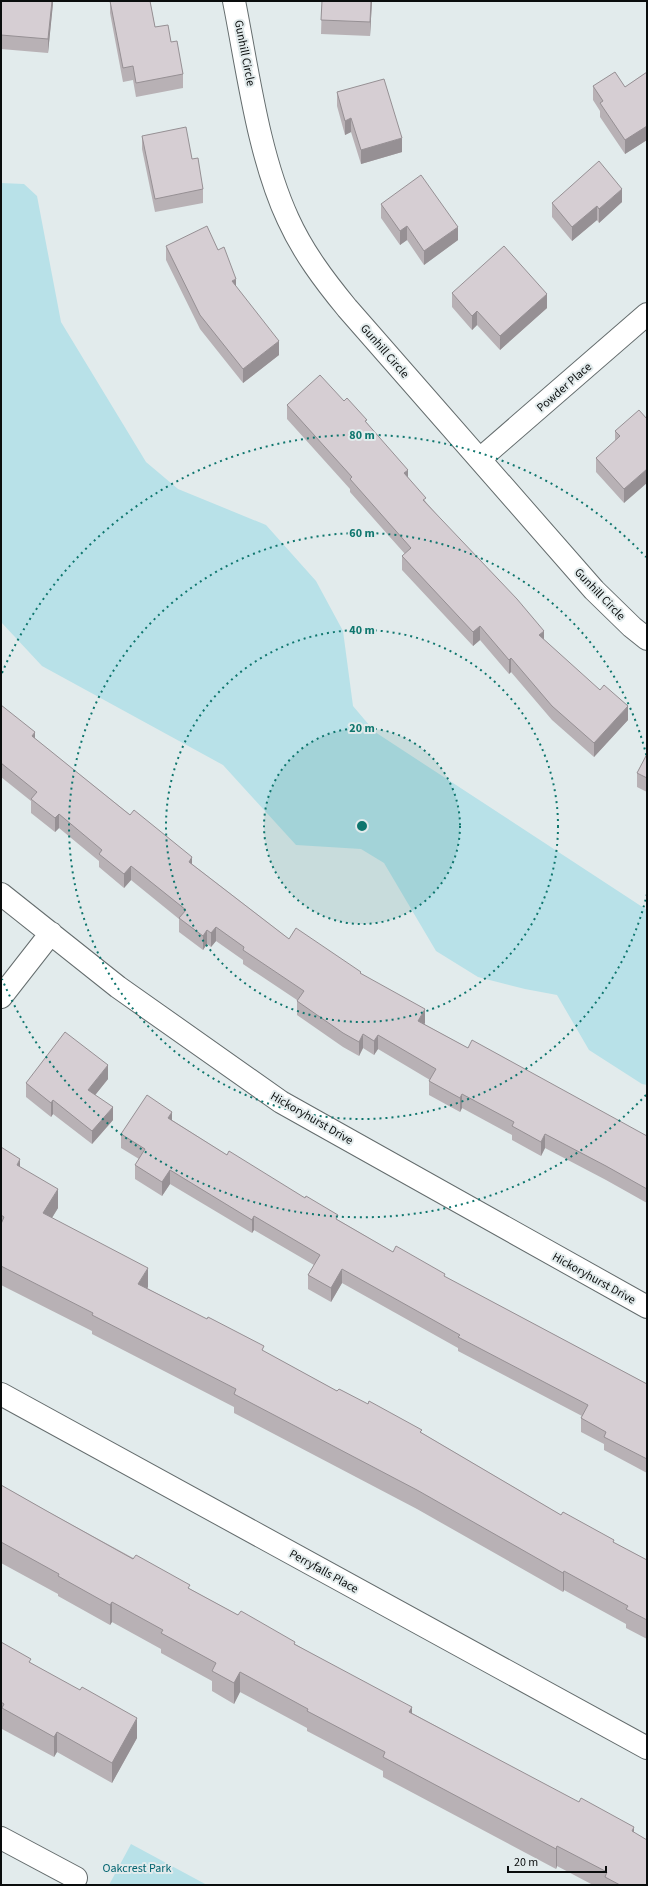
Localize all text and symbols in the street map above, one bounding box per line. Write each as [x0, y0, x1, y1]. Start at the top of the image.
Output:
street label: Gunhill Circle [230, 19, 259, 88]
street label: Gunhill Circle [356, 321, 413, 382]
street label: Powder Place [533, 359, 596, 416]
text: 80 m [349, 427, 375, 444]
text: 60 m [349, 525, 375, 542]
street label: Gunhill Circle [570, 564, 629, 624]
text: 40 m [349, 622, 375, 639]
text: 20 m [349, 720, 375, 737]
centre of rings [355, 819, 369, 833]
street label: Hickoryhurst Drive [267, 1088, 356, 1149]
street label: Hickoryhurst Drive [549, 1248, 639, 1308]
street label: Perryfalls Place [286, 1545, 361, 1597]
scale bar [508, 1848, 606, 1874]
text: 20 m [514, 1854, 538, 1871]
park label: Oakcrest Park [103, 1860, 171, 1877]

